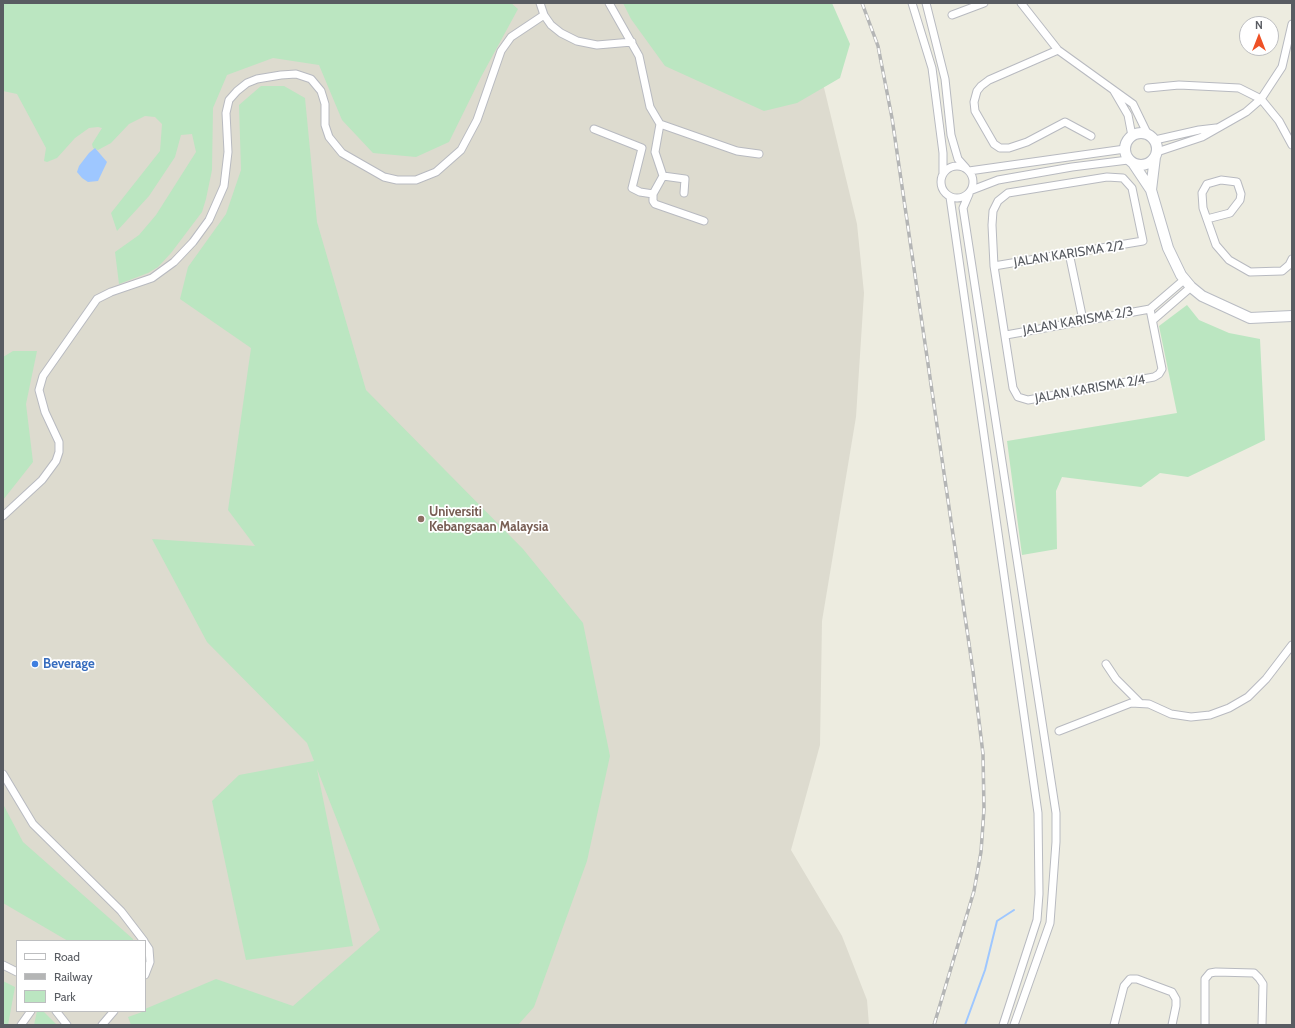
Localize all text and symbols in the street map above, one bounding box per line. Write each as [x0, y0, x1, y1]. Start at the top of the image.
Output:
north arrow [1239, 16, 1279, 56]
text: N [1255, 18, 1263, 32]
street label: JALAN KARISMA 2/2 [1013, 238, 1125, 270]
street label: JALAN KARISMA 2/3 [1022, 304, 1134, 338]
street label: JALAN KARISMA 2/4 [1034, 372, 1146, 406]
place label: Universiti Kebangsaan Malaysia [429, 504, 548, 535]
marker: Universiti Kebangsaan Malaysia [416, 514, 426, 524]
place label: Beverage [43, 656, 95, 672]
marker: Beverage [30, 659, 40, 669]
legend [16, 940, 146, 1012]
text: Road [54, 949, 80, 964]
text: Railway [54, 969, 92, 984]
text: Park [54, 989, 76, 1004]

